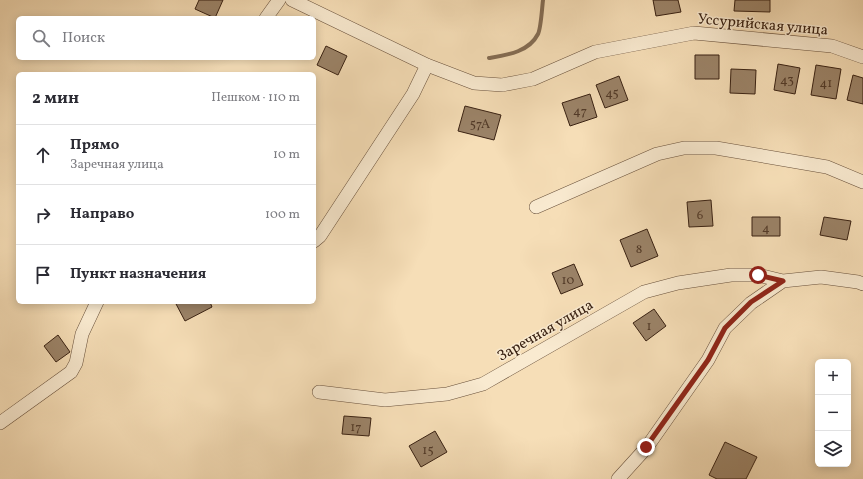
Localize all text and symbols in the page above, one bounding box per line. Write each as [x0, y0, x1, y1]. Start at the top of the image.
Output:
street label: Уссурийская улица [697, 9, 829, 42]
search box [16, 16, 316, 60]
icon: search [30, 27, 52, 49]
text: Поиск [62, 28, 105, 49]
house number: 43 [780, 72, 794, 90]
house number: 41 [820, 75, 832, 93]
house number: 45 [605, 85, 619, 103]
text: 2 мин [32, 87, 79, 110]
text: Пешком · 110 m [211, 89, 300, 107]
house number: 47 [573, 103, 587, 121]
house number: 57А [470, 116, 490, 134]
text: Прямо [70, 135, 119, 156]
icon: ahead [32, 144, 54, 166]
text: 10 m [273, 146, 300, 164]
text: Заречная улица [70, 156, 164, 174]
icon: right [32, 204, 54, 226]
text: Направо [70, 204, 134, 225]
text: 100 m [265, 206, 300, 224]
house number: 6 [697, 207, 704, 225]
house number: 4 [762, 220, 770, 238]
house number: 8 [636, 241, 642, 259]
icon: arrive [32, 264, 54, 286]
text: Пункт назначения [70, 264, 206, 285]
route start [749, 266, 767, 284]
house number: 10 [562, 272, 575, 290]
street label: Заречная улица [494, 295, 598, 367]
house number: 1 [646, 318, 652, 336]
map controls [815, 359, 851, 467]
button: + [815, 359, 851, 395]
button: − [815, 395, 851, 431]
house number: 17 [350, 419, 362, 437]
button: layers [815, 431, 851, 467]
route end [637, 438, 655, 456]
house number: 15 [422, 442, 434, 460]

